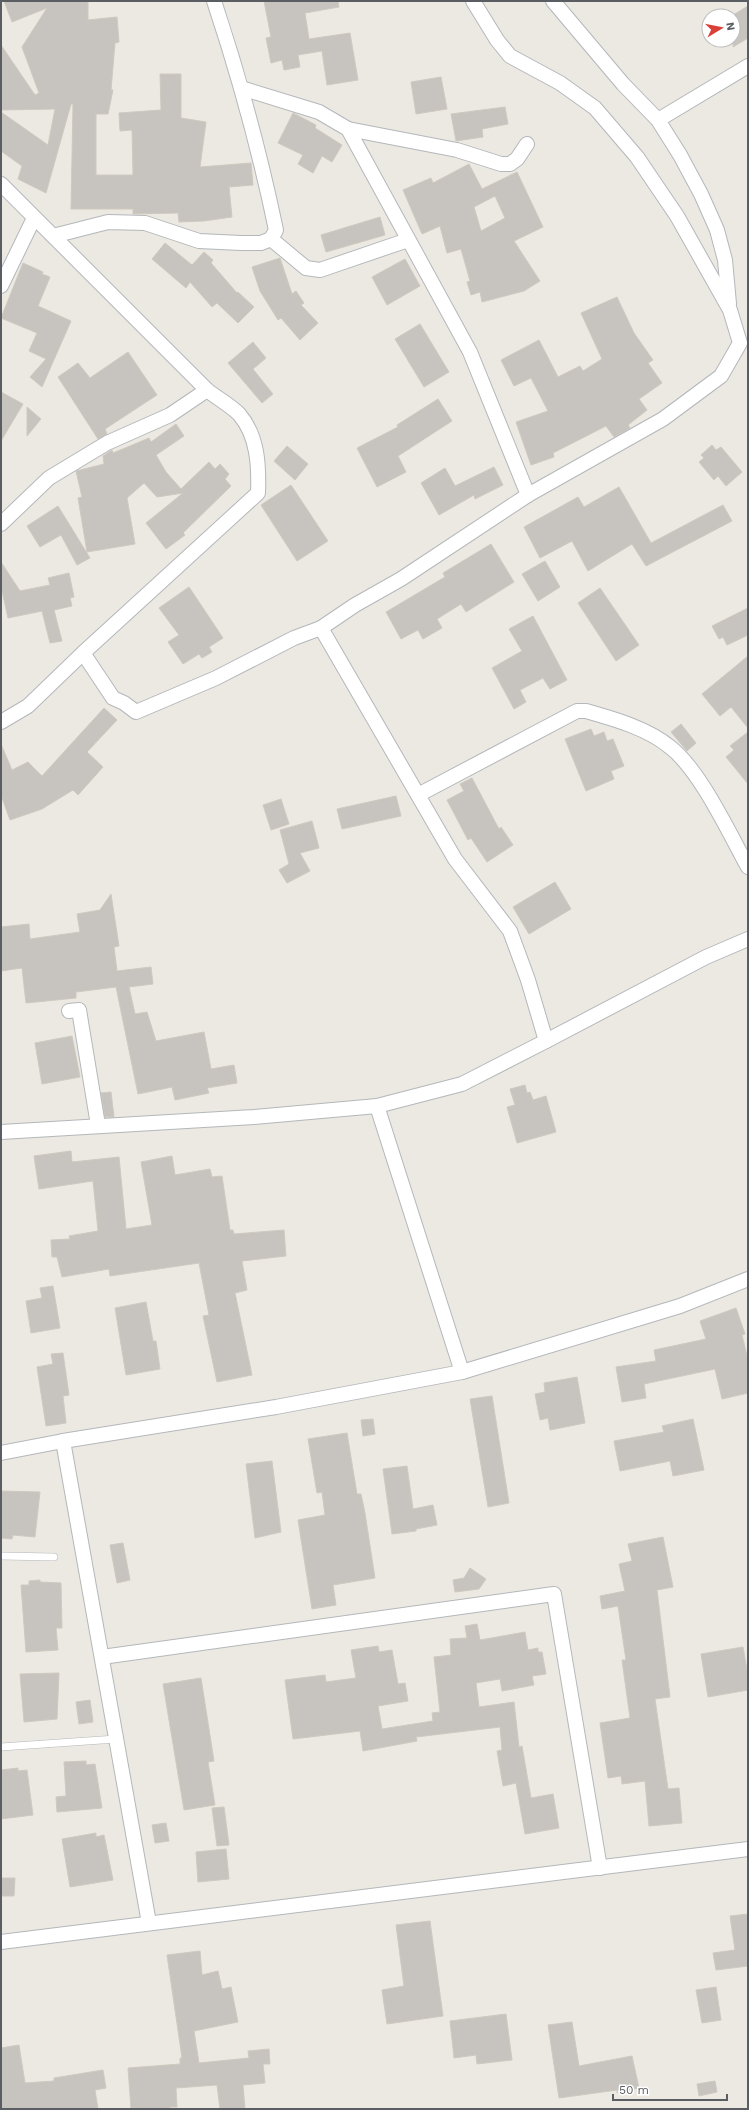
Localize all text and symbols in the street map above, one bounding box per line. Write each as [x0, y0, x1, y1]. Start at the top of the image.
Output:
north arrow [701, 8, 741, 48]
text: N [723, 21, 737, 31]
scale bar [613, 2076, 727, 2102]
text: 50 m [619, 2083, 649, 2097]

